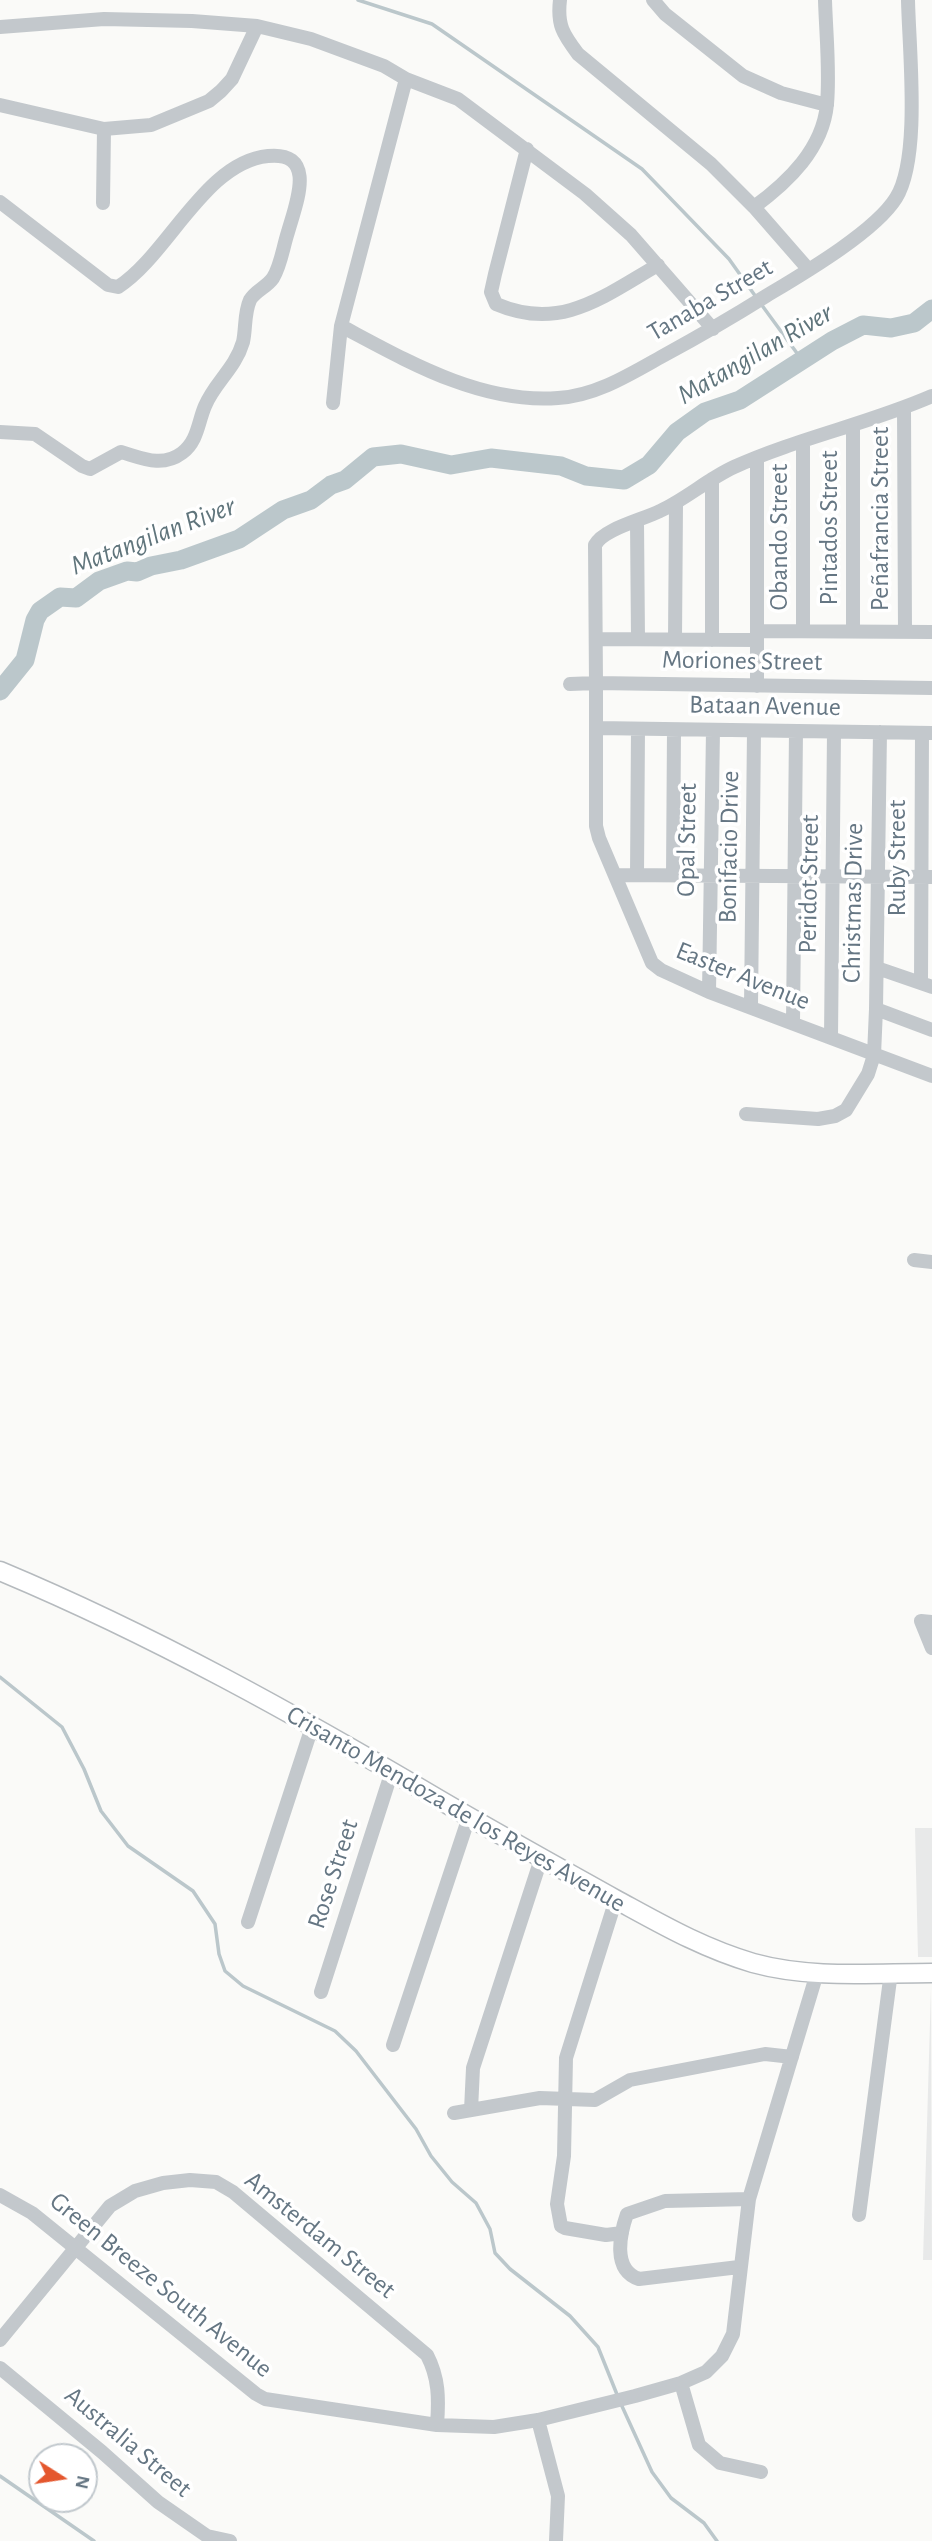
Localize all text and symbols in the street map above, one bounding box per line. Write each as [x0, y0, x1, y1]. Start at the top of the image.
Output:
street label: Tanaba Street [642, 252, 778, 348]
water label: Matangilan River [671, 296, 839, 412]
street label: Peñafrancia Street [864, 427, 896, 611]
street label: Pintados Street [813, 451, 845, 605]
street label: Obando Street [763, 464, 795, 610]
water label: Matangilan River [66, 489, 240, 583]
street label: Moriones Street [662, 644, 822, 678]
street label: Bataan Avenue [689, 689, 841, 723]
street label: Bonifacio Drive [712, 770, 746, 924]
street label: Opal Street [670, 783, 704, 897]
street label: Ruby Street [881, 800, 913, 916]
street label: Peridot Street [792, 814, 826, 954]
street label: Christmas Drive [836, 823, 870, 983]
street label: Easter Avenue [671, 935, 815, 1017]
street label: Crisanto Mendoza de los Reyes Avenue [281, 1699, 631, 1919]
street label: Rose Street [301, 1815, 365, 1933]
street label: Amsterdam Street [238, 2165, 402, 2305]
street label: Green Breeze South Avenue [43, 2186, 279, 2384]
street label: Australia Street [58, 2380, 198, 2504]
north arrow [28, 2443, 98, 2513]
text: N [71, 2474, 93, 2490]

